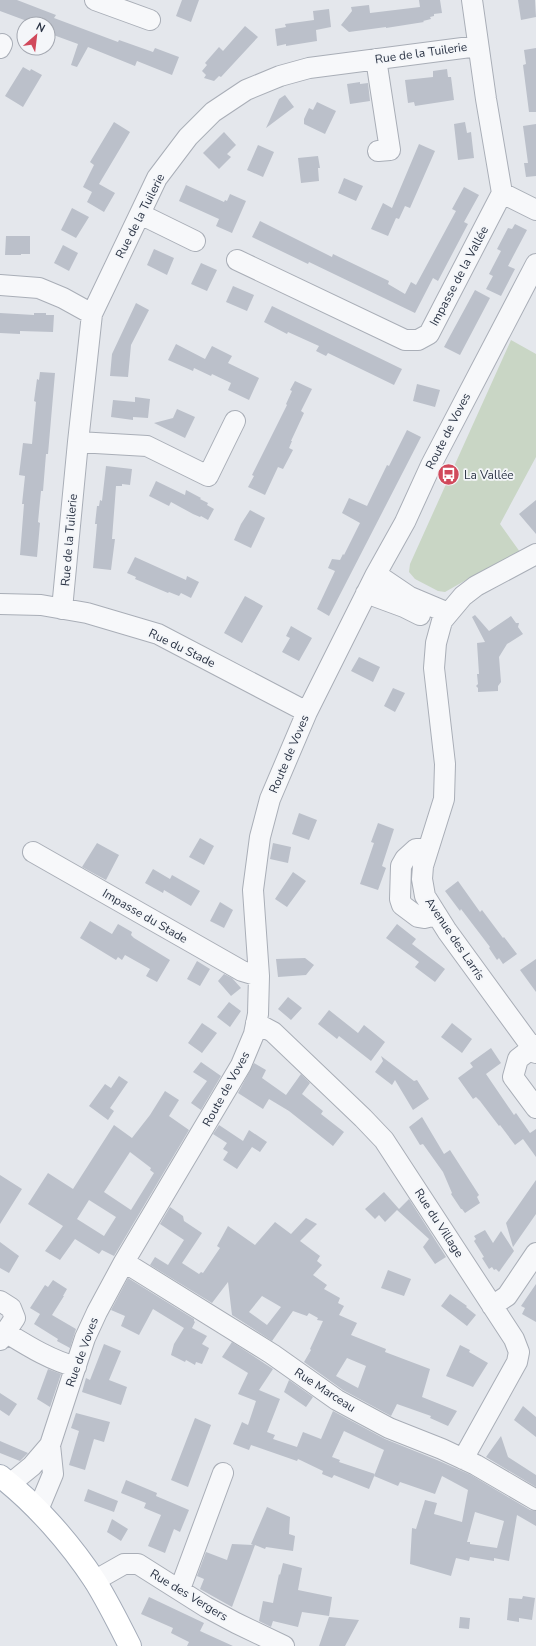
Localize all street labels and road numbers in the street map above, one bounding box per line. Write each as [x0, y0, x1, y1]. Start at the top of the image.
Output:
street label: Rue de la Tuilerie [374, 39, 468, 67]
street label: Rue de la Tuilerie [112, 171, 168, 261]
street label: Impasse de la Vallée [426, 223, 492, 329]
street label: Route de Voves [422, 390, 474, 472]
street label: Rue de la Tuilerie [57, 493, 81, 587]
street label: Rue du Stade [146, 625, 218, 671]
street label: Route de Voves [265, 712, 313, 796]
street label: Impasse du Stade [100, 885, 190, 947]
street label: Avenue des Larris [421, 895, 489, 984]
street label: Route de Voves [199, 1048, 253, 1130]
street label: Rue du Village [411, 1186, 467, 1260]
street label: Rue de Voves [62, 1315, 102, 1389]
street label: Rue Marceau [291, 1364, 359, 1416]
street label: Rue des Vergers [147, 1565, 231, 1625]

